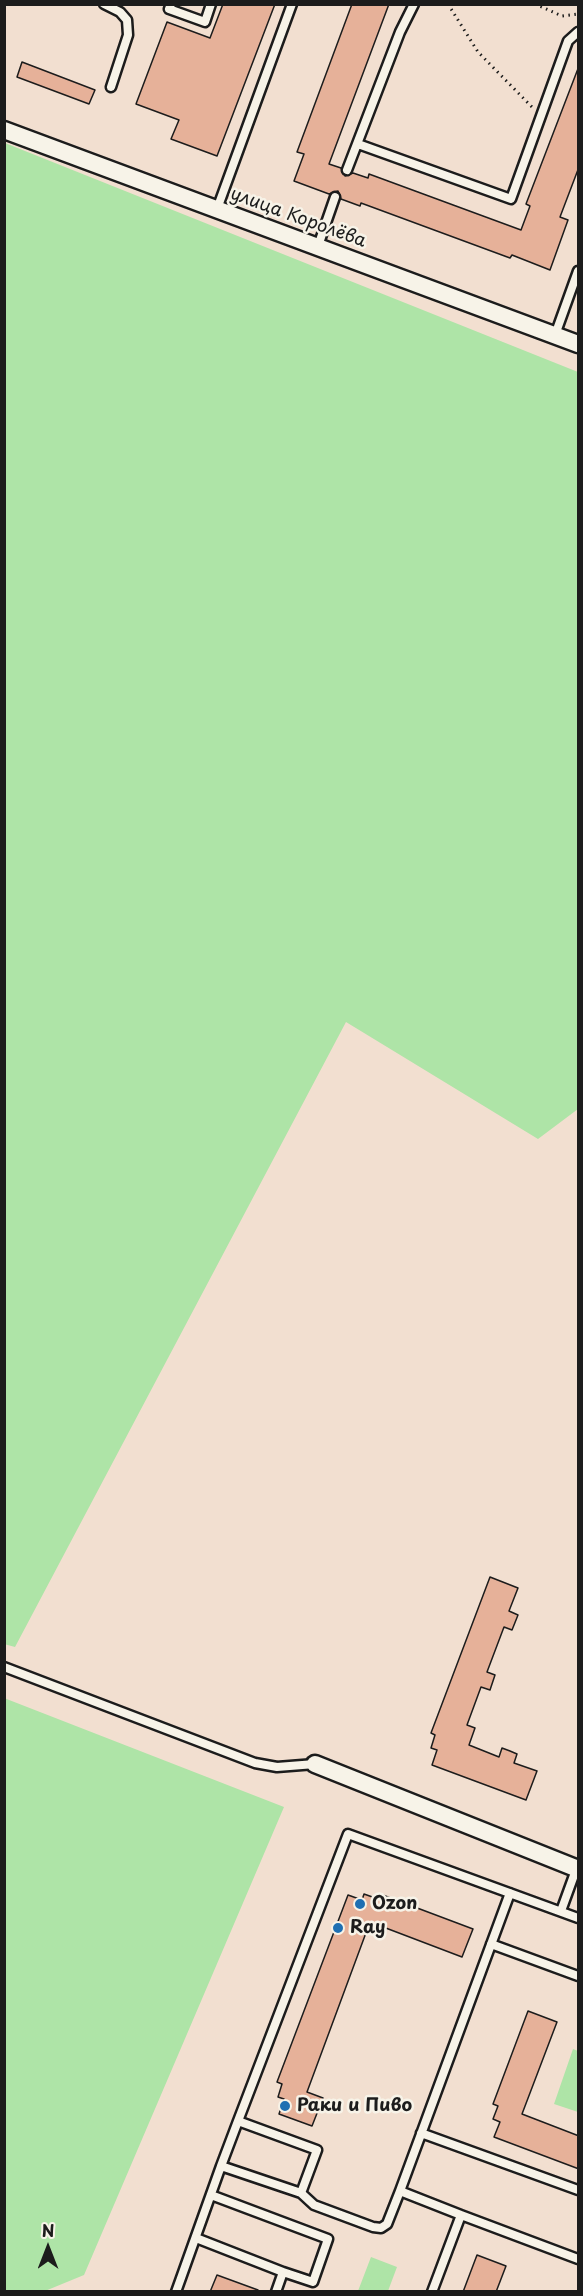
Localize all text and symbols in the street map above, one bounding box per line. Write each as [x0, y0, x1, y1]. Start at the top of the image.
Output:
street label: улица Королёва [227, 183, 369, 253]
place label: Ozon [372, 1893, 417, 1915]
marker: Ozon [353, 1897, 367, 1911]
place label: Ray [350, 1917, 385, 1939]
marker: Ray [331, 1921, 345, 1935]
place label: Раки и Пиво [297, 2095, 412, 2117]
marker: Раки и Пиво [278, 2099, 292, 2113]
north arrow [18, 2218, 78, 2278]
text: N [42, 2218, 54, 2242]

